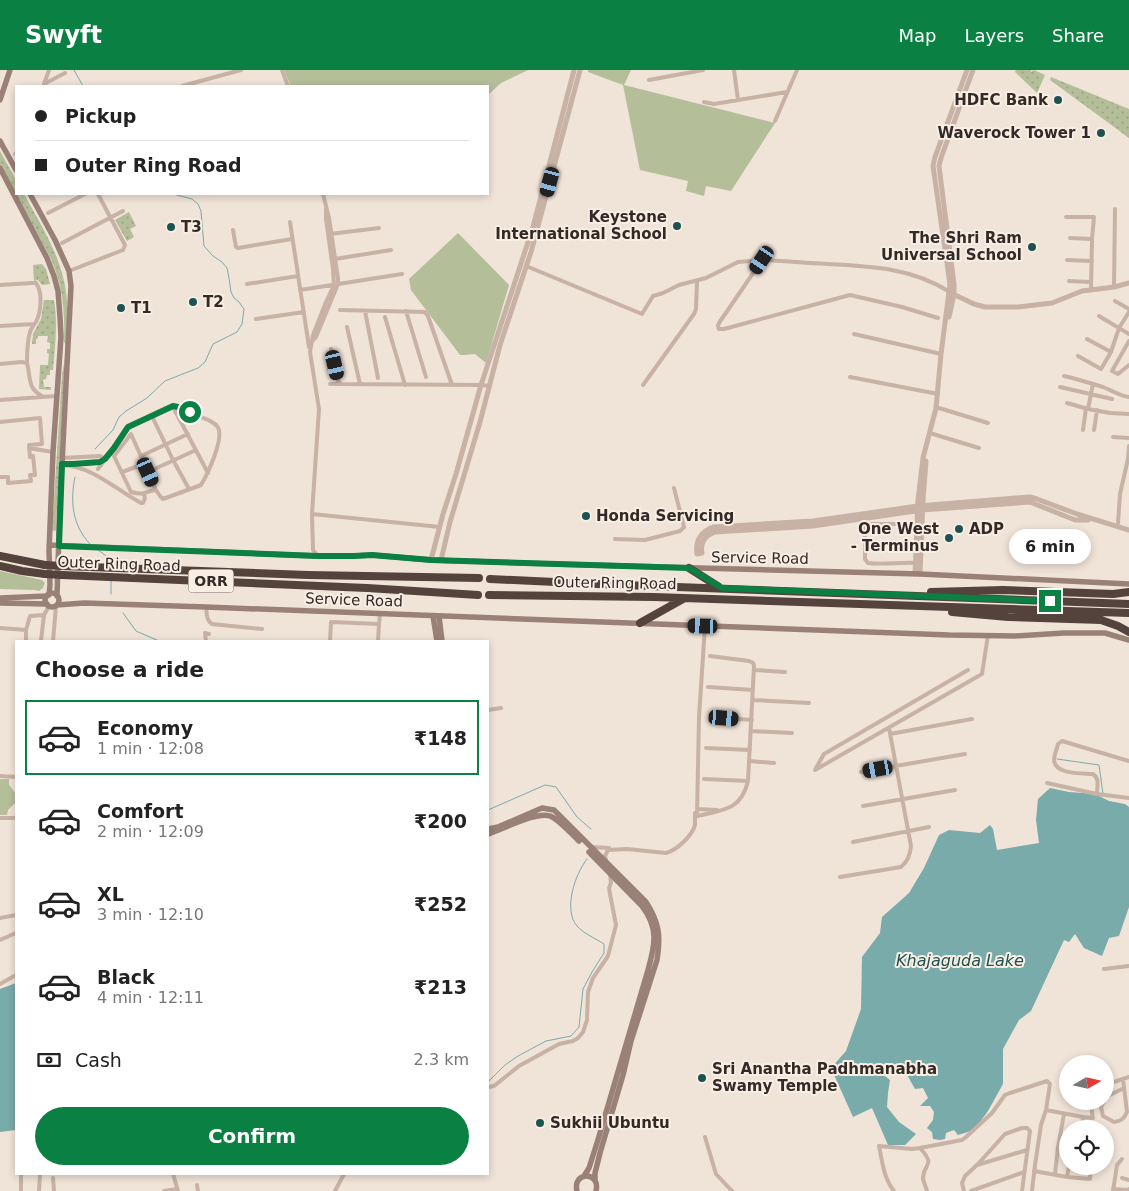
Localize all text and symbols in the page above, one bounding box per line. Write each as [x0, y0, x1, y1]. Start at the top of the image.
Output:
text: Swyft [25, 21, 102, 49]
text: Map [898, 25, 936, 46]
text: Layers [964, 25, 1024, 46]
text: Share [1052, 25, 1104, 46]
place label: HDFC Bank [954, 91, 1049, 109]
marker: HDFC Bank [1052, 94, 1064, 106]
text: Pickup [65, 105, 136, 127]
place label: Waverock Tower 1 [937, 124, 1091, 142]
marker: Waverock Tower 1 [1095, 127, 1107, 139]
text: Outer Ring Road [65, 154, 242, 176]
car [538, 166, 561, 198]
place label: Keystone International School [495, 208, 667, 243]
place label: T3 [181, 218, 202, 236]
marker: Keystone International School [671, 220, 683, 232]
marker: T3 [165, 221, 177, 233]
place label: The Shri Ram Universal School [881, 229, 1022, 264]
marker: The Shri Ram Universal School [1026, 241, 1038, 253]
car [747, 243, 776, 277]
place label: T2 [203, 293, 224, 311]
marker: T2 [187, 296, 199, 308]
place label: T1 [131, 299, 152, 317]
marker: T1 [115, 302, 127, 314]
car [324, 349, 345, 381]
route start [179, 401, 201, 423]
car [135, 455, 160, 489]
place label: Honda Servicing [596, 507, 734, 525]
marker: Honda Servicing [580, 510, 592, 522]
place label: One West - Terminus [851, 520, 939, 555]
place label: ADP [969, 520, 1004, 538]
marker: ADP [953, 523, 965, 535]
callout: 6 min [1009, 528, 1091, 564]
marker: One West - Terminus [943, 532, 955, 544]
text: 6 min [1025, 537, 1075, 556]
street label: Service Road [711, 548, 809, 568]
street label: Outer Ring Road [57, 553, 181, 575]
road number: ORR [188, 570, 234, 592]
street label: Outer Ring Road [553, 573, 677, 593]
street label: Service Road [305, 589, 403, 611]
route end [1039, 590, 1061, 612]
car [687, 618, 718, 634]
text: Choose a ride [35, 657, 204, 682]
car [708, 709, 739, 727]
icon: car [37, 715, 82, 760]
text: Economy [97, 717, 193, 739]
text: ₹148 [414, 727, 467, 749]
text: 1 min · 12:08 [97, 739, 204, 758]
car [861, 759, 894, 779]
icon: car [37, 798, 82, 843]
text: Comfort [97, 800, 184, 822]
text: ₹200 [414, 810, 467, 832]
text: 2 min · 12:09 [97, 822, 204, 841]
icon: car [37, 881, 82, 926]
text: XL [97, 883, 124, 905]
text: ₹252 [414, 893, 467, 915]
text: 3 min · 12:10 [97, 905, 204, 924]
water label: Khajaguda Lake [896, 951, 1024, 970]
icon: car [37, 964, 82, 1009]
text: Black [97, 966, 155, 988]
text: ₹213 [414, 976, 467, 998]
text: 4 min · 12:11 [97, 988, 204, 1007]
icon: cash [35, 1046, 63, 1074]
text: Cash [75, 1049, 122, 1071]
text: 2.3 km [414, 1050, 469, 1069]
north arrow [1059, 1055, 1114, 1110]
map controls [1059, 1055, 1114, 1175]
place label: Sri Anantha Padhmanabha Swamy Temple [712, 1060, 937, 1095]
marker: Sri Anantha Padhmanabha Swamy Temple [696, 1072, 708, 1084]
button: Confirm [35, 1107, 469, 1165]
place label: Sukhii Ubuntu [550, 1114, 670, 1132]
marker: Sukhii Ubuntu [534, 1117, 546, 1129]
button: locate [1059, 1120, 1114, 1175]

